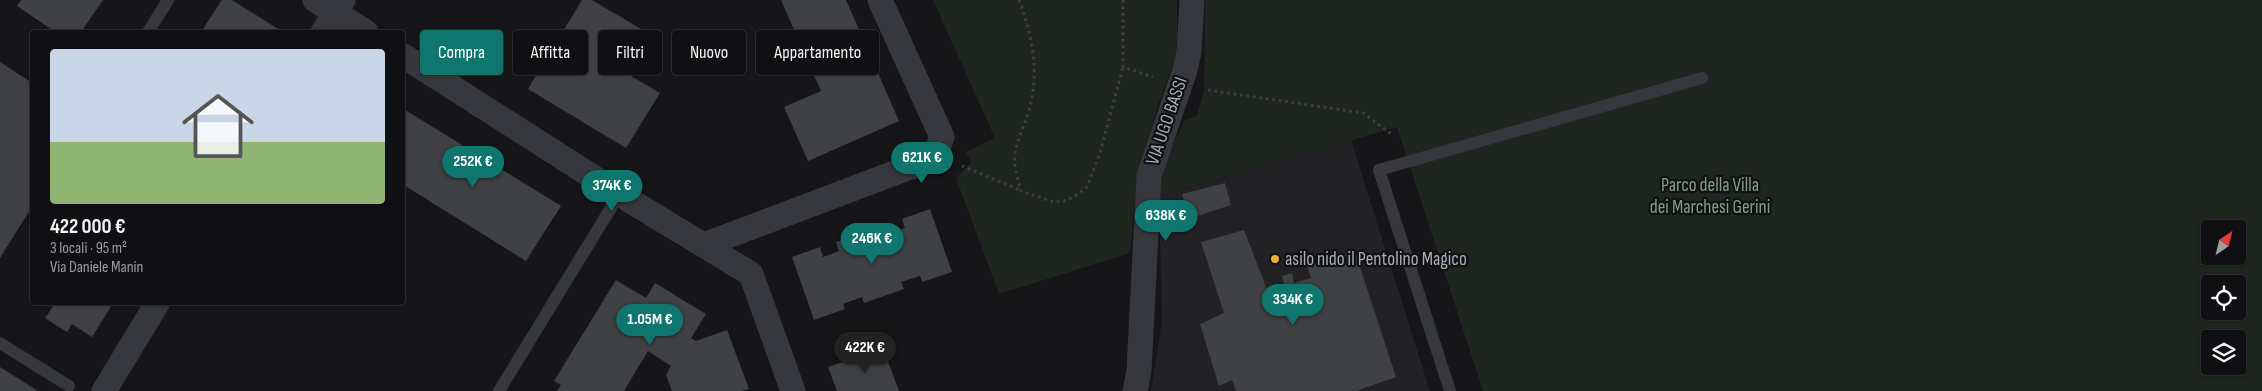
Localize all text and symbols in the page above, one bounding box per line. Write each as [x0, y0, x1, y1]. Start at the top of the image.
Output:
chip: Compra [420, 30, 503, 75]
chip: Affitta [513, 30, 588, 75]
chip: Filtri [598, 30, 662, 75]
chip: Nuovo [672, 30, 746, 75]
chip: Appartamento [756, 30, 879, 75]
street label: VIA UGO BASSI [1141, 74, 1193, 168]
icon: home [173, 81, 263, 171]
pin: 621K € [881, 142, 963, 184]
pin: 252K € [432, 146, 514, 188]
text: 621K € [902, 148, 942, 167]
text: 252K € [453, 152, 493, 171]
pin: 374K € [571, 170, 653, 212]
park label: Parco della Villa dei Marchesi Gerini [1650, 174, 1770, 219]
text: 374K € [592, 176, 632, 195]
pin: 638K € [1125, 200, 1207, 242]
text: 638K € [1146, 206, 1186, 225]
text: 422 000 € [50, 214, 126, 239]
north arrow [2201, 220, 2246, 265]
map controls [2201, 220, 2246, 375]
pin: 246K € [831, 222, 913, 265]
text: 246K € [852, 229, 892, 248]
text: 3 locali · 95 m² [50, 239, 127, 258]
place label: asilo nido il Pentolino Magico [1285, 248, 1467, 271]
marker: asilo nido il Pentolino Magico [1269, 253, 1281, 265]
text: Via Daniele Manin [50, 258, 143, 277]
button: locate [2201, 275, 2246, 320]
pin: 334K € [1252, 284, 1334, 326]
text: 334K € [1273, 290, 1313, 309]
pin: 1.05M € [604, 304, 696, 346]
text: 1.05M € [627, 310, 673, 329]
button: layers [2201, 330, 2246, 375]
pin: 422K € [824, 332, 906, 374]
text: 422K € [845, 338, 885, 357]

